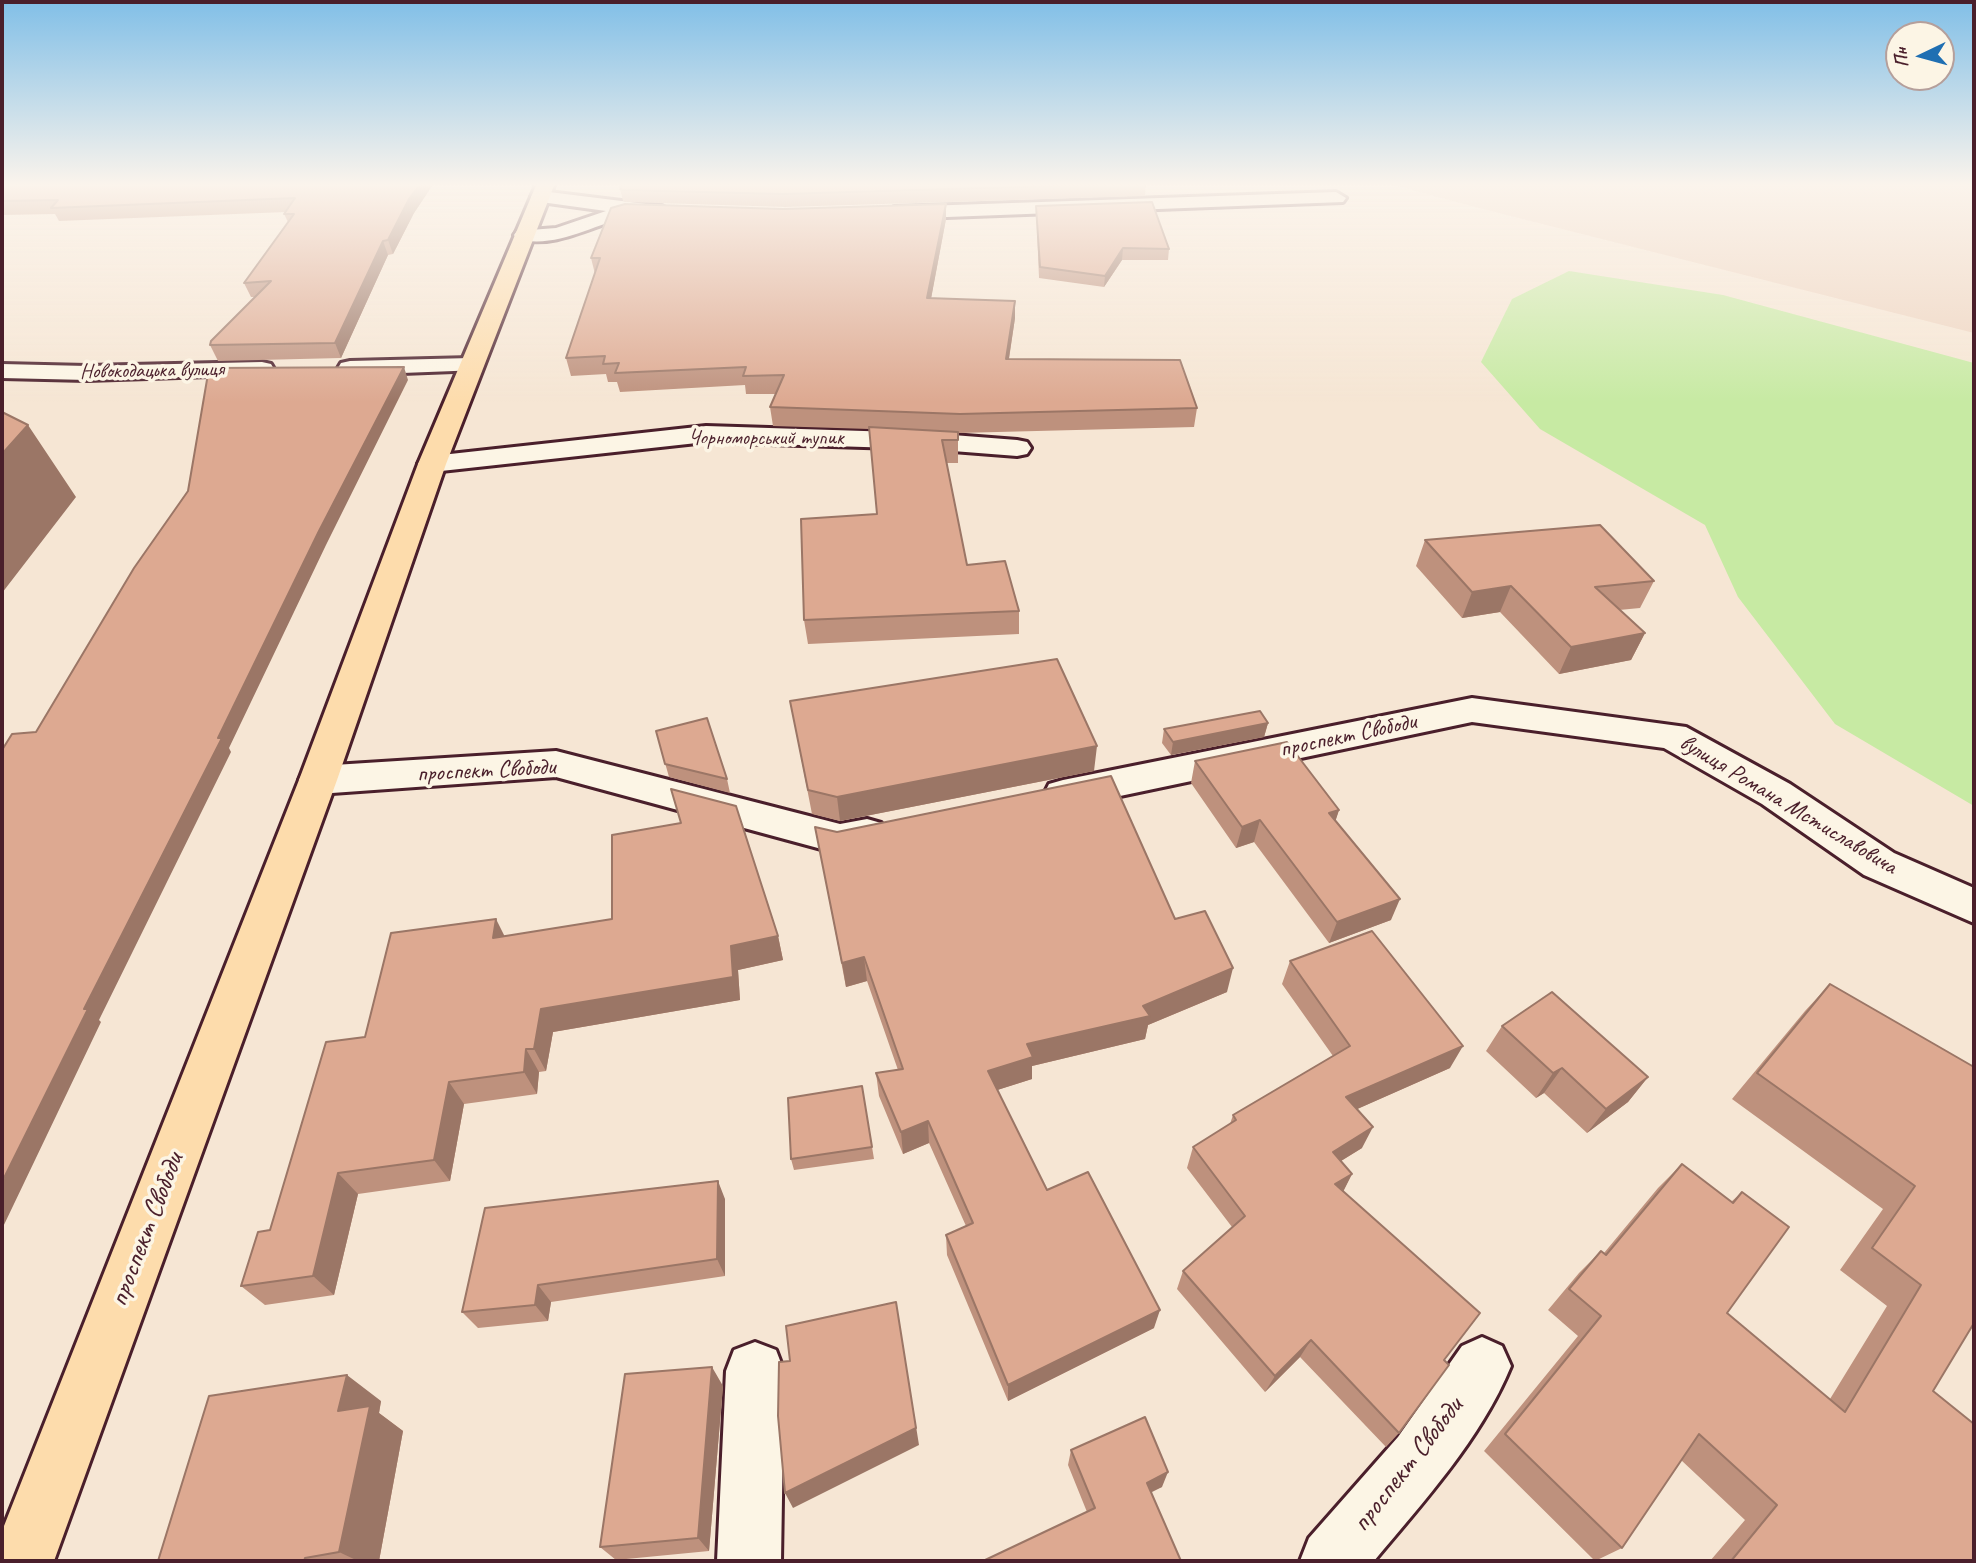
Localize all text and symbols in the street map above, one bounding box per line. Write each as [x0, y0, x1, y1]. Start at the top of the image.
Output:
north arrow [1885, 21, 1955, 91]
text: Пн [1888, 47, 1914, 69]
street label: Новокодацька вулиця [80, 357, 224, 385]
street label: Чорноморський тупик [688, 425, 844, 451]
street label: проспект Свободи [1277, 708, 1419, 764]
street label: вулиця Романа Мстиславовича [1674, 729, 1902, 881]
street label: проспект Свободи [416, 753, 556, 789]
street label: проспект Свободи [102, 1149, 192, 1311]
street label: проспект Свободи [1345, 1391, 1471, 1539]

